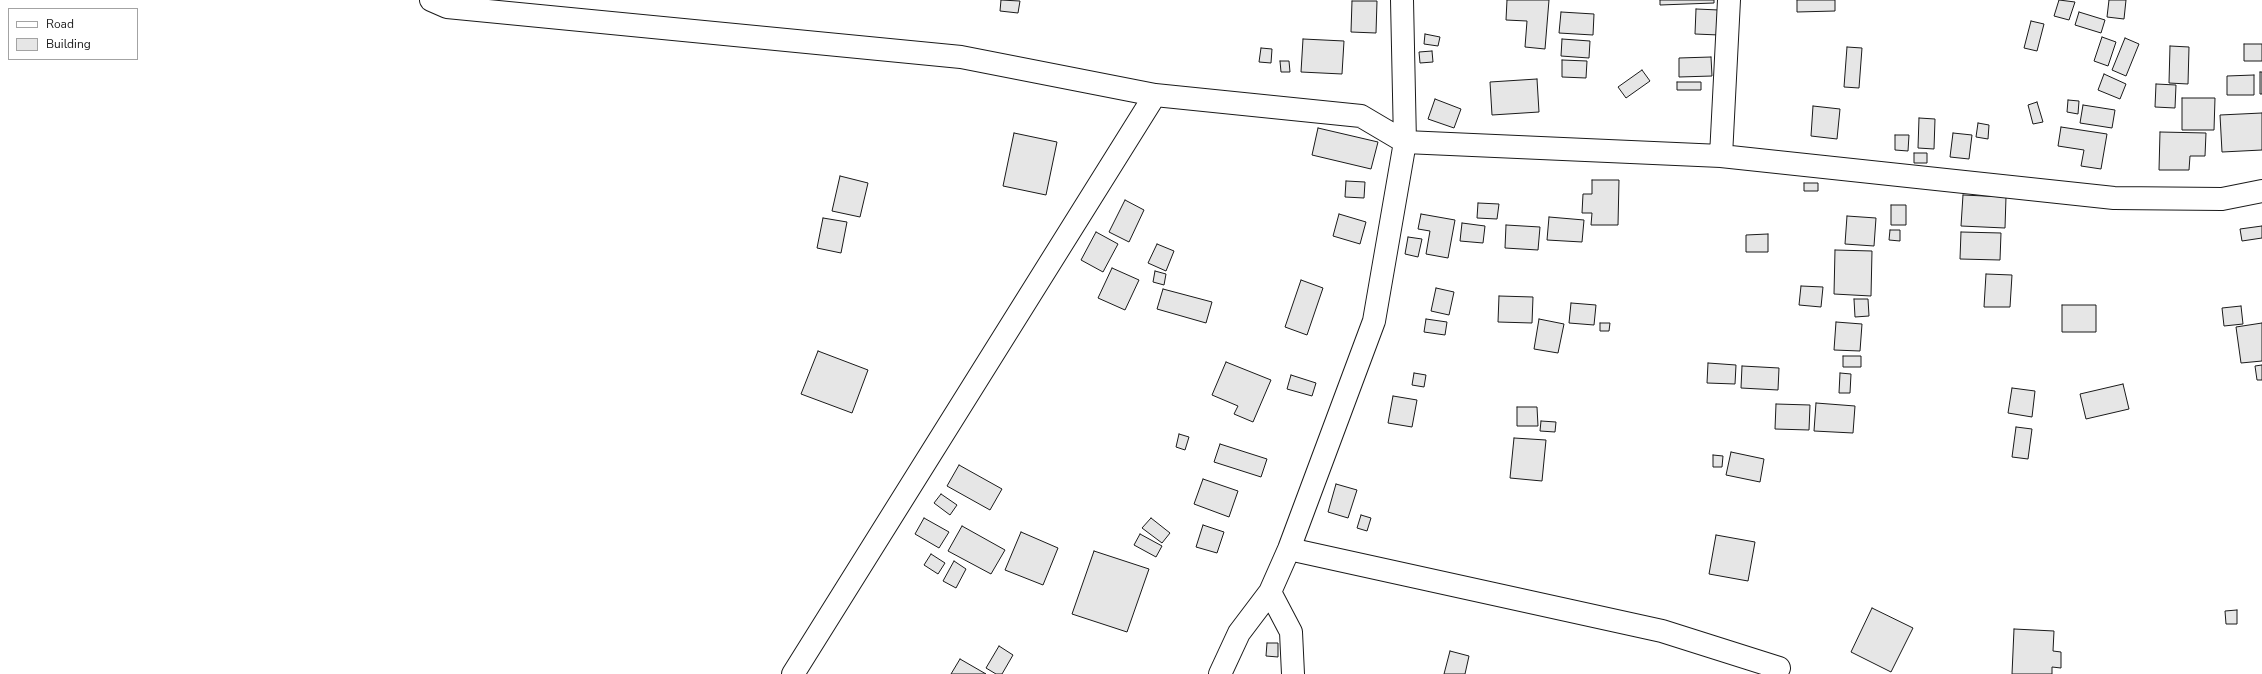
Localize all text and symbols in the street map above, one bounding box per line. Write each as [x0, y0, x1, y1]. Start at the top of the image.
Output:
legend [8, 8, 138, 60]
text: Road [46, 16, 74, 32]
text: Building [46, 36, 91, 52]

